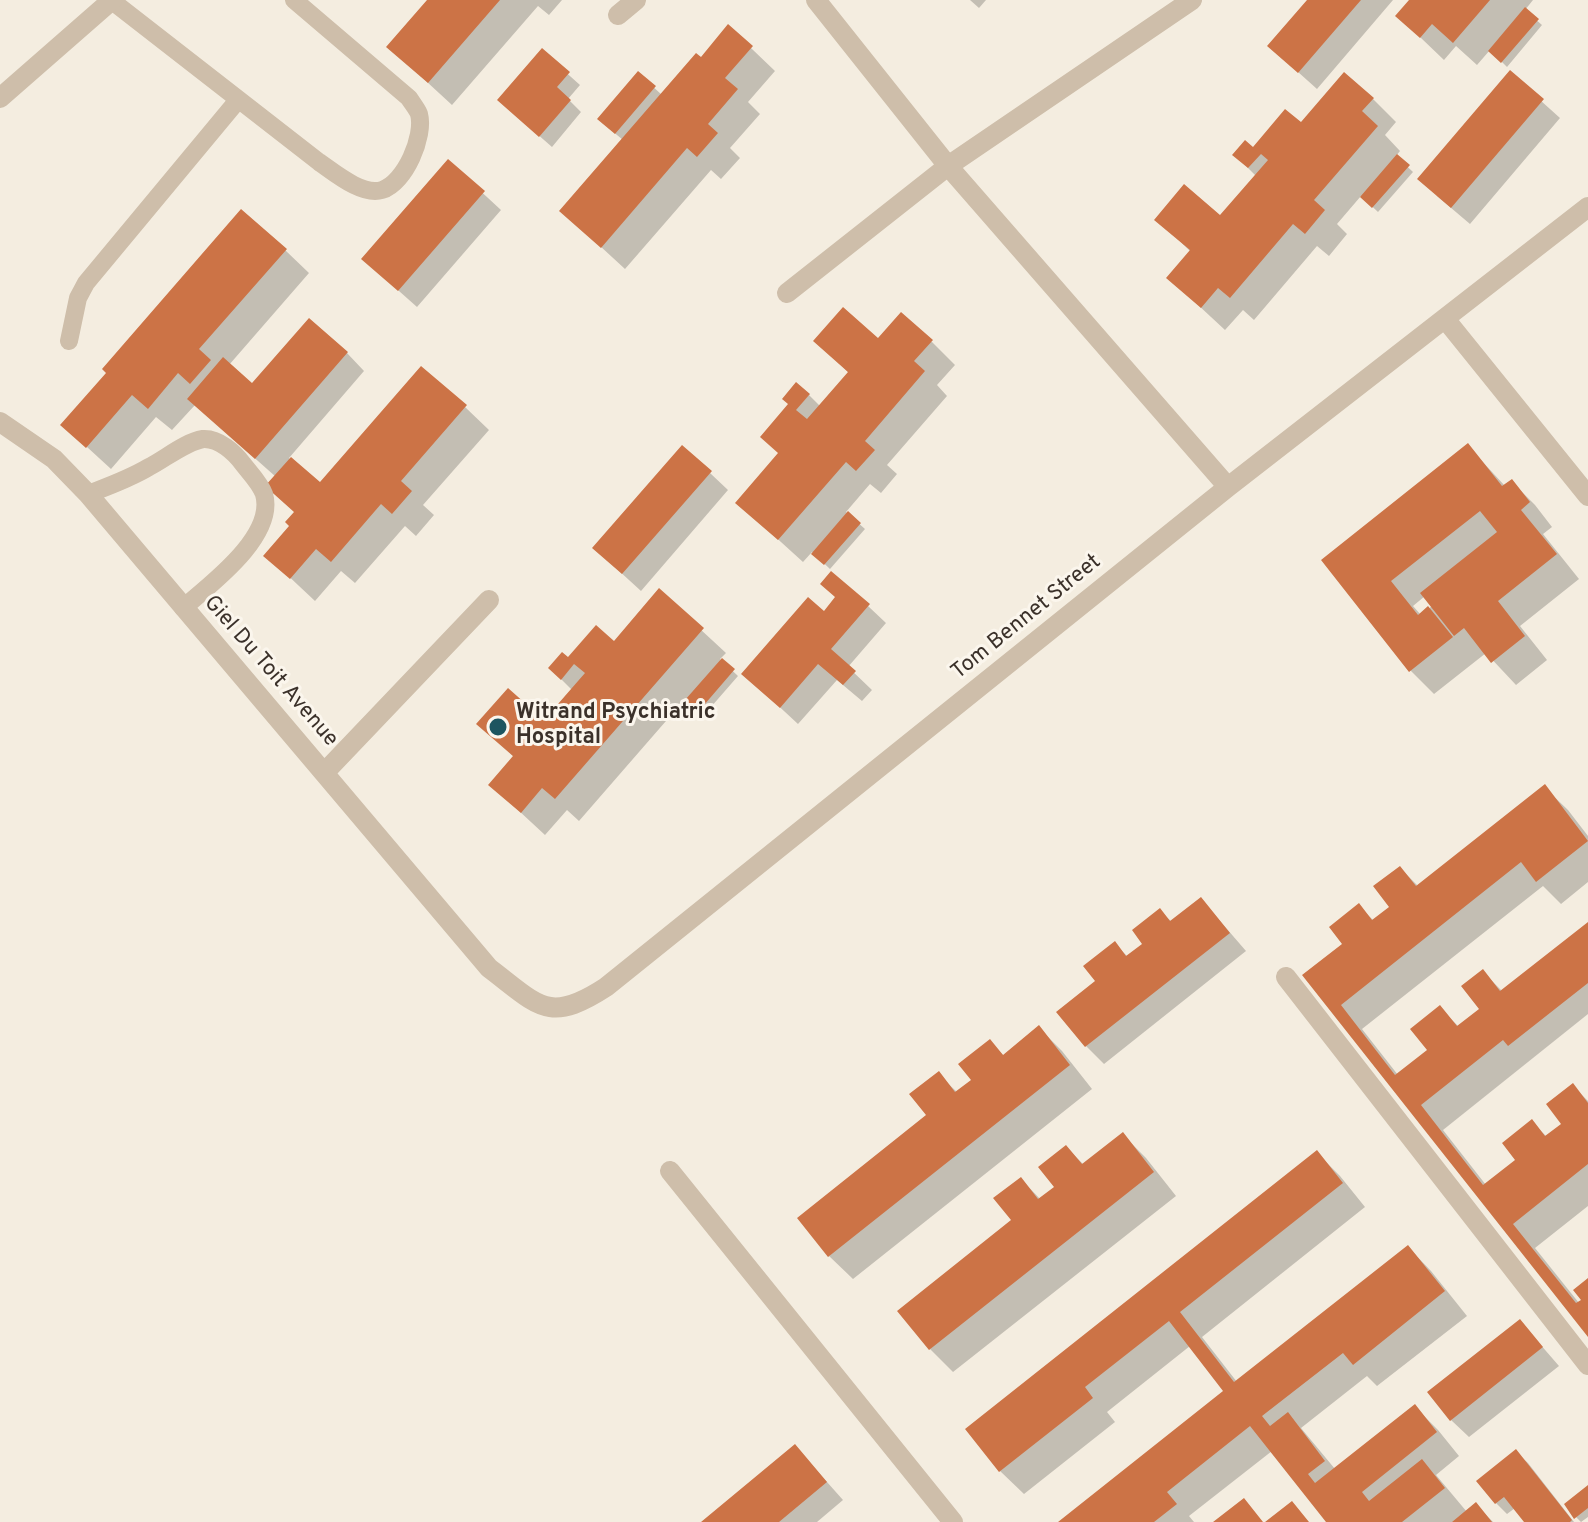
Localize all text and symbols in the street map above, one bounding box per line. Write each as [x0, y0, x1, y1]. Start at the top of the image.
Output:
street label: Tom Bennet Street [947, 550, 1107, 686]
street label: Giel Du Toit Avenue [197, 591, 343, 753]
place label: Witrand Psychiatric Hospital [516, 701, 716, 752]
marker: Witrand Psychiatric Hospital [487, 716, 509, 738]

